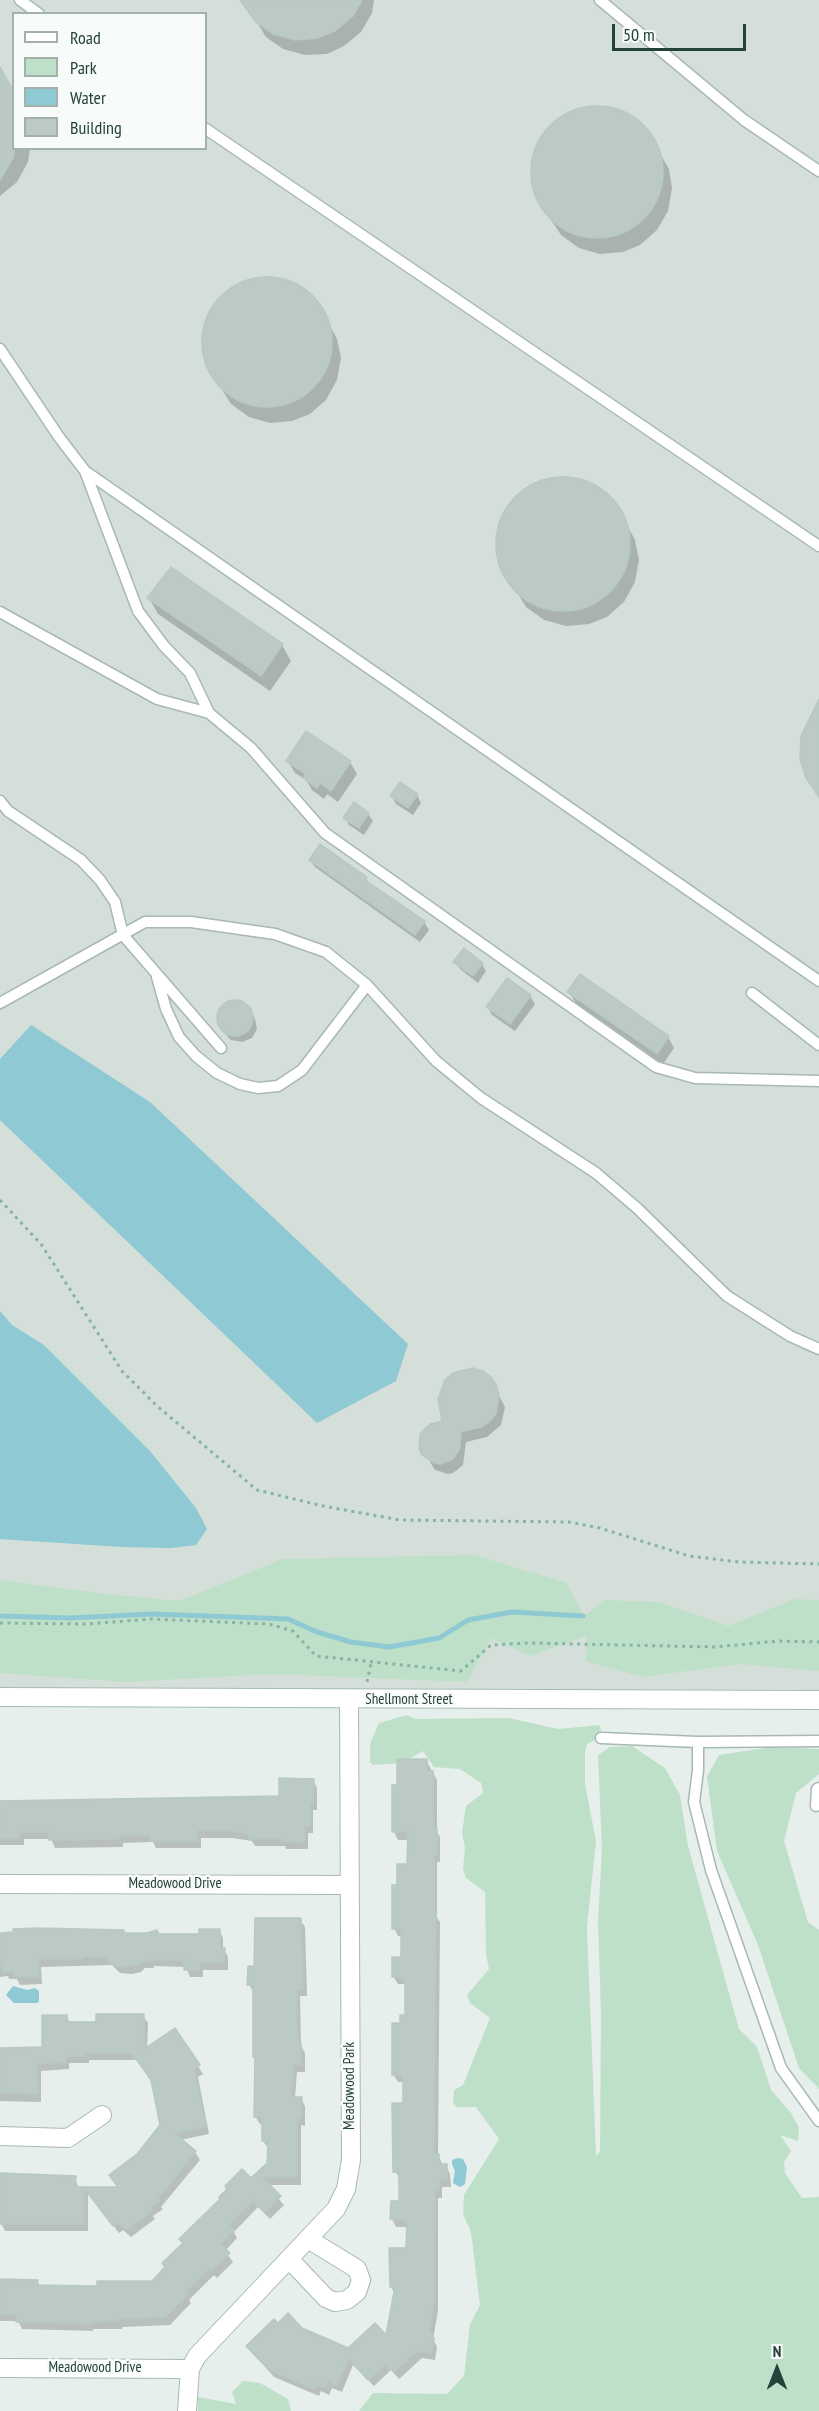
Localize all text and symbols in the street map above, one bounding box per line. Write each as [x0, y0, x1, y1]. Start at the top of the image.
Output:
legend [12, 12, 207, 150]
scale bar [615, 12, 748, 50]
text: 50 m [623, 23, 655, 46]
text: Road [70, 26, 101, 49]
text: Park [70, 56, 97, 79]
text: Water [70, 86, 106, 109]
text: Building [70, 116, 122, 139]
street label: Shellmont Street [365, 1691, 453, 1709]
street label: Meadowood Drive [128, 1875, 222, 1893]
street label: Meadowood Park [341, 2042, 359, 2130]
north arrow [747, 2339, 807, 2399]
text: N [773, 2341, 781, 2361]
street label: Meadowood Drive [48, 2359, 142, 2377]

